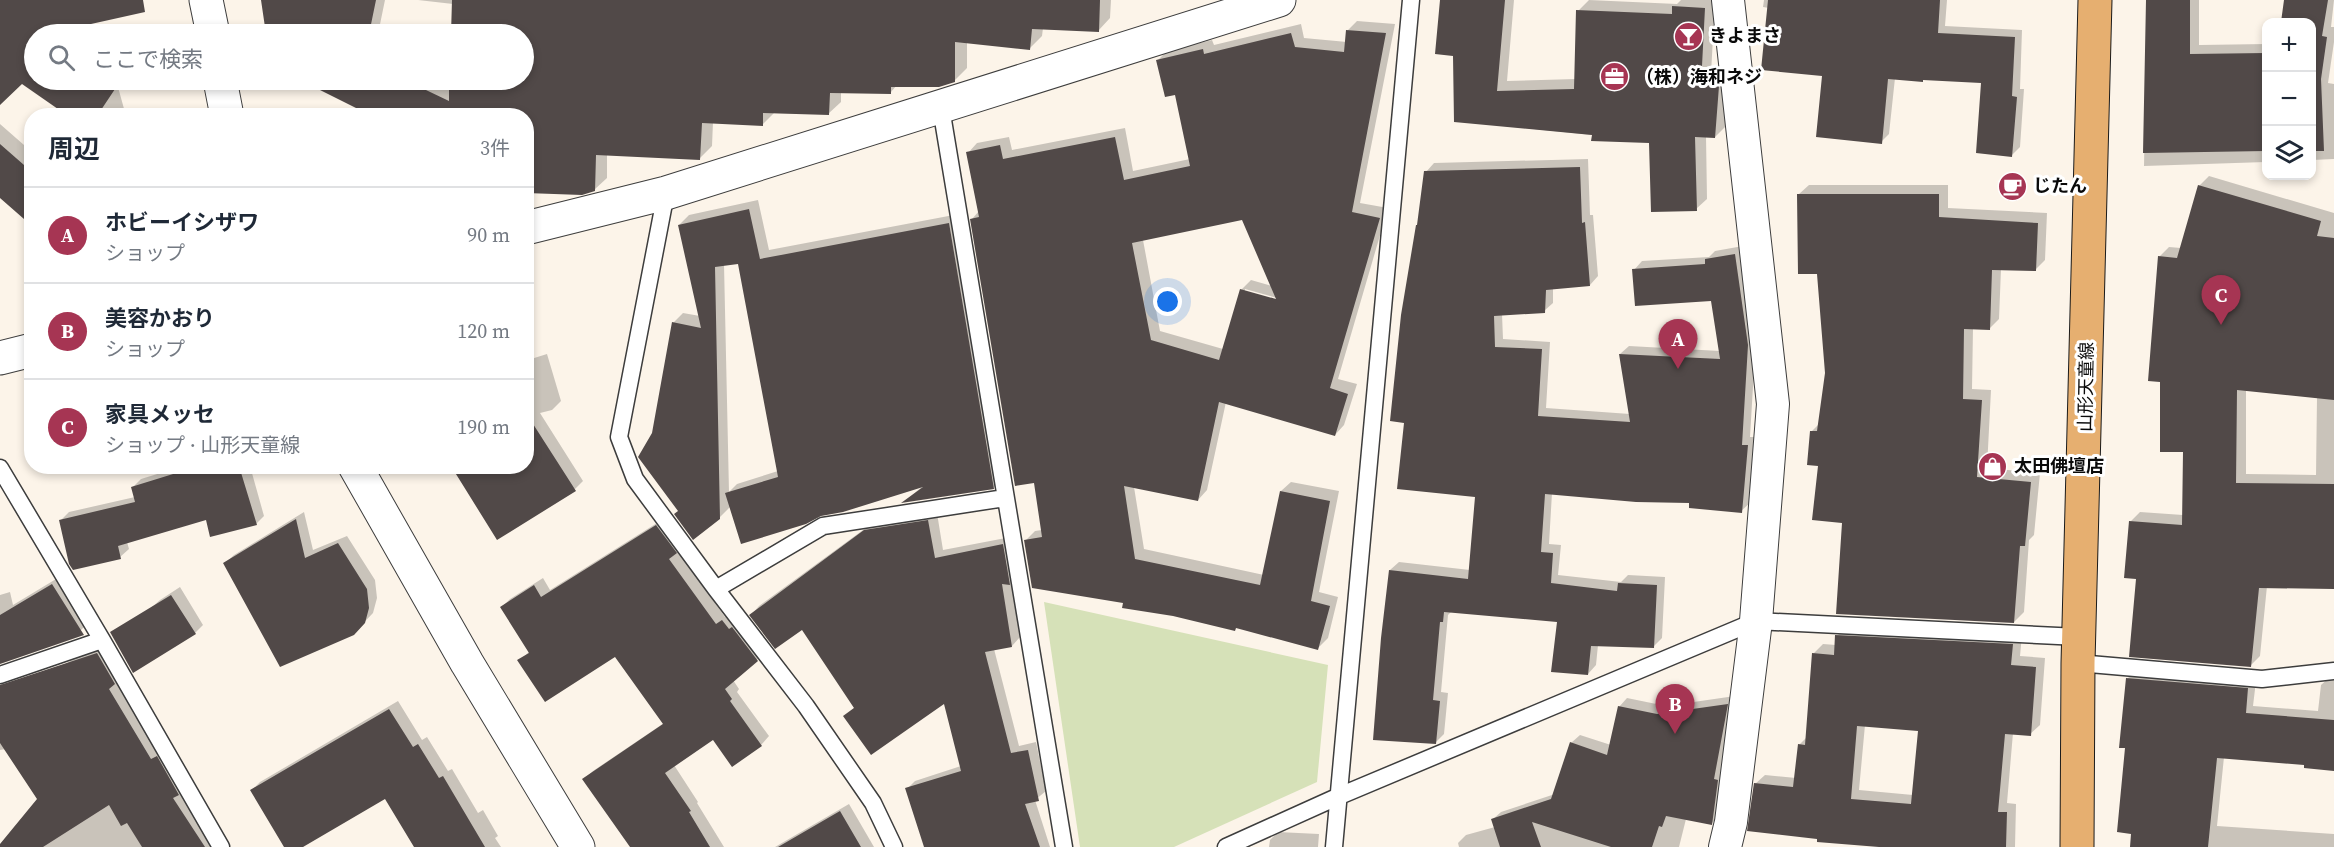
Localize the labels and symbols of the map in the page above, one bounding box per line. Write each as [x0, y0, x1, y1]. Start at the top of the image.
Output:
bar icon: きよまさ [1672, 20, 1704, 52]
place label: きよまさ [1709, 23, 1781, 48]
office icon: （株）海和ネジ [1599, 61, 1631, 93]
place label: （株）海和ネジ [1636, 64, 1762, 89]
cafe icon: じたん [1996, 170, 2028, 202]
place label: じたん [2033, 173, 2087, 198]
pin: C [2202, 276, 2240, 325]
your location [1153, 287, 1182, 316]
pin: A [1658, 320, 1698, 369]
street label: 山形天童線 [2072, 342, 2099, 432]
shop icon: 太田佛壇店 [1977, 450, 2009, 482]
place label: 太田佛壇店 [2014, 453, 2104, 478]
pin: B [1656, 684, 1694, 734]

